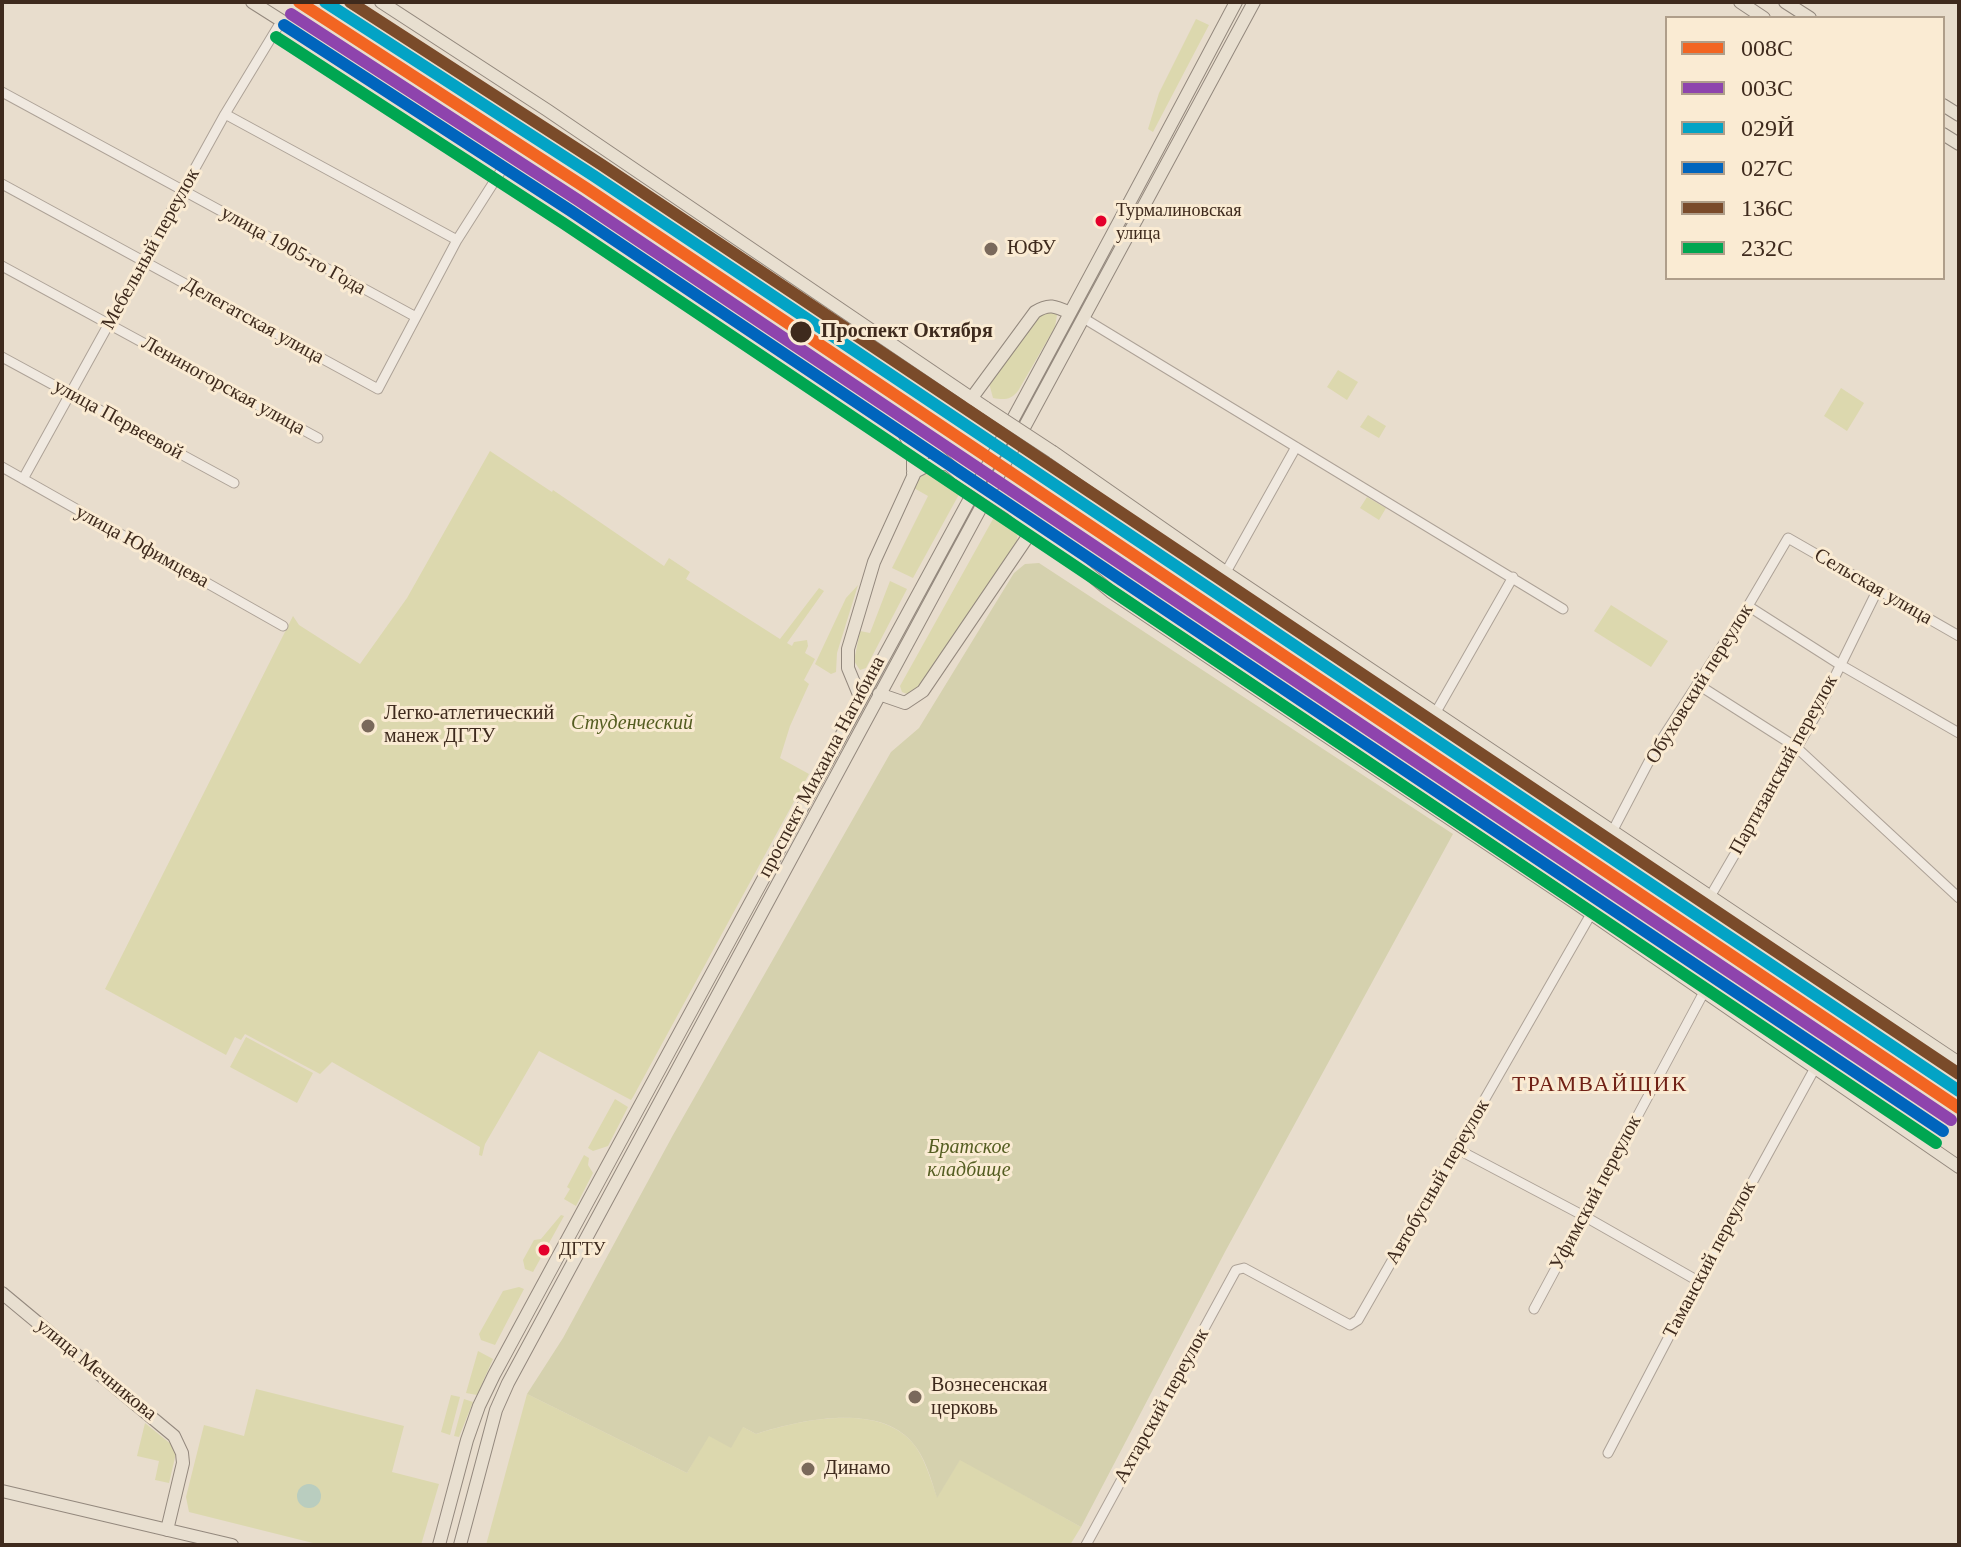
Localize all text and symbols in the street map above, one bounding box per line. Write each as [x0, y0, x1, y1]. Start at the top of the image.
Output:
legend [1665, 16, 1945, 280]
text: 008С [1741, 35, 1793, 61]
text: 003С [1741, 75, 1793, 101]
text: 029Й [1741, 115, 1794, 141]
text: 027С [1741, 155, 1793, 181]
street label: Мебельный переулок [97, 164, 205, 334]
text: 136С [1741, 195, 1793, 221]
place label: Турмалиновская улица [1116, 200, 1242, 242]
street label: улица 1905-го Года [216, 201, 370, 301]
marker: Турмалиновская улица [1093, 213, 1109, 229]
text: 232C [1741, 235, 1793, 261]
place label: ЮФУ [1007, 237, 1056, 261]
marker: ЮФУ [982, 240, 1000, 258]
street label: Делегатская улица [178, 272, 328, 370]
marker: Проспект Октября [788, 319, 814, 345]
place label: Проспект Октября [821, 320, 993, 344]
street label: Лениногорская улица [137, 331, 309, 441]
street label: улица Первеевой [49, 374, 187, 466]
street label: улица Юфимцева [71, 500, 213, 594]
street label: Сельская улица [1810, 544, 1936, 630]
street label: Обуховский переулок [1641, 600, 1759, 768]
street label: проспект Михаила Нагибина [753, 652, 891, 882]
street label: Партизанский переулок [1725, 671, 1843, 859]
place label: Легко-атлетический манеж ДГТУ [384, 702, 554, 749]
park label: Студенческий [571, 712, 693, 736]
marker: Легко-атлетический манеж ДГТУ [359, 717, 377, 735]
district label: ТРАМВАЙЩИК [1512, 1072, 1688, 1098]
street label: Автобусный переулок [1381, 1095, 1495, 1269]
street label: Уфимский переулок [1545, 1111, 1647, 1275]
park label: Братское кладбище [927, 1136, 1011, 1183]
street label: Таманский переулок [1658, 1177, 1762, 1343]
place label: ДГТУ [559, 1239, 605, 1261]
marker: ДГТУ [536, 1242, 552, 1258]
street label: улица Мечникова [31, 1314, 161, 1426]
street label: Ахтарский переулок [1109, 1324, 1215, 1488]
place label: Вознесенская церковь [931, 1374, 1047, 1421]
marker: Вознесенская церковь [906, 1388, 924, 1406]
place label: Динамо [824, 1457, 891, 1481]
marker: Динамо [799, 1460, 817, 1478]

